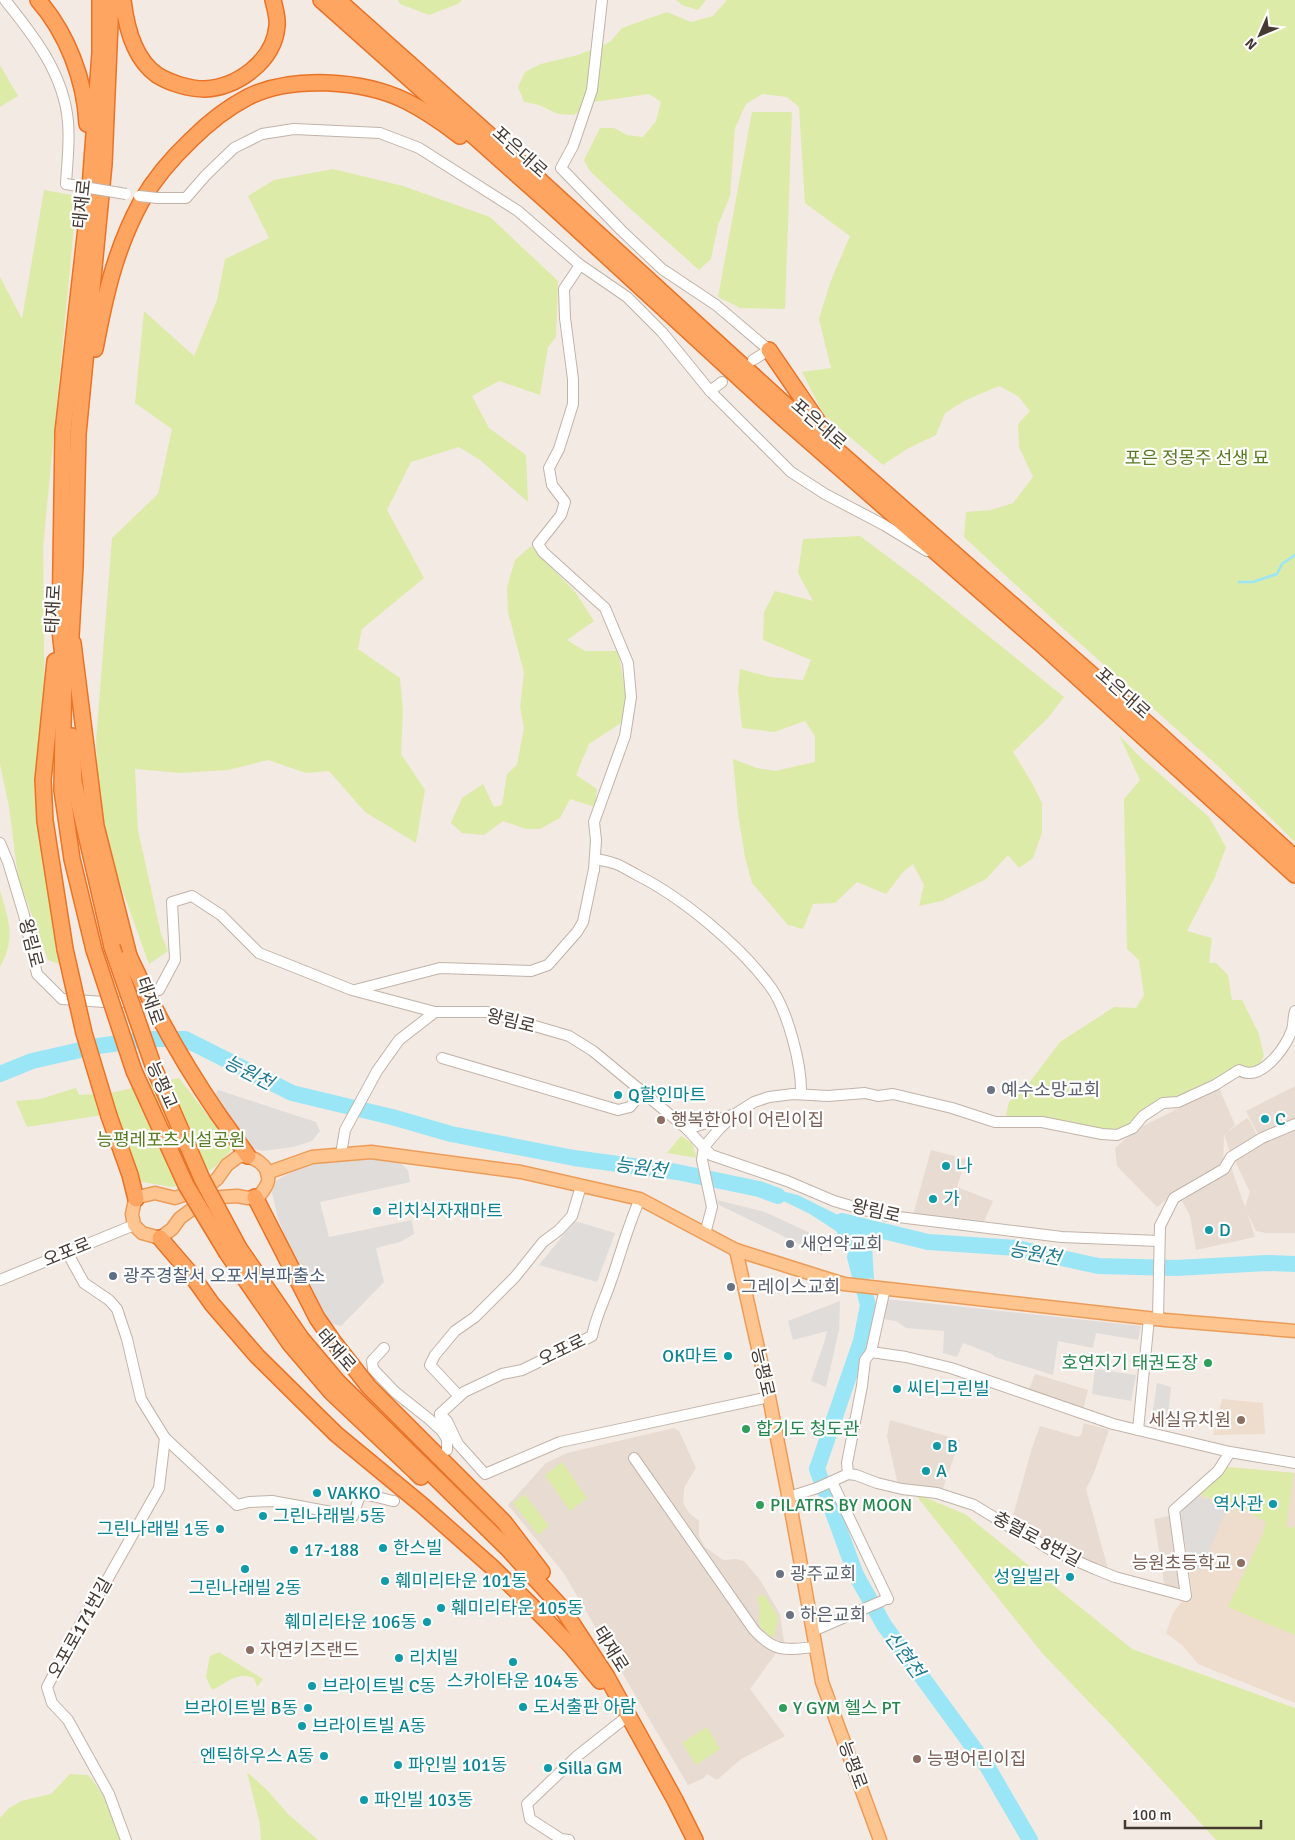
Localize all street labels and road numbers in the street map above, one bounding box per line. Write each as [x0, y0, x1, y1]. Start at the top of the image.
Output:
street label: 포은대로 [488, 122, 552, 182]
street label: 태재로 [68, 178, 96, 230]
street label: 포은대로 [787, 394, 851, 454]
street label: 태재로 [41, 584, 65, 634]
street label: 포은대로 [1091, 663, 1155, 723]
street label: 왕림로 [14, 916, 48, 970]
street label: 태재로 [132, 974, 168, 1028]
street label: 왕림로 [484, 1004, 538, 1038]
street label: 능평교 [142, 1058, 182, 1112]
street label: 왕림로 [849, 1195, 903, 1227]
street label: 오포로 [40, 1232, 94, 1272]
street label: 태재로 [311, 1324, 361, 1376]
street label: 오포로 [535, 1329, 589, 1371]
street label: 능평로 [747, 1345, 779, 1399]
street label: 충렬로 8번길 [989, 1507, 1085, 1571]
street label: 오포로171번길 [43, 1574, 117, 1682]
street label: 태재로 [589, 1622, 633, 1676]
street label: 능평로 [834, 1738, 872, 1792]

